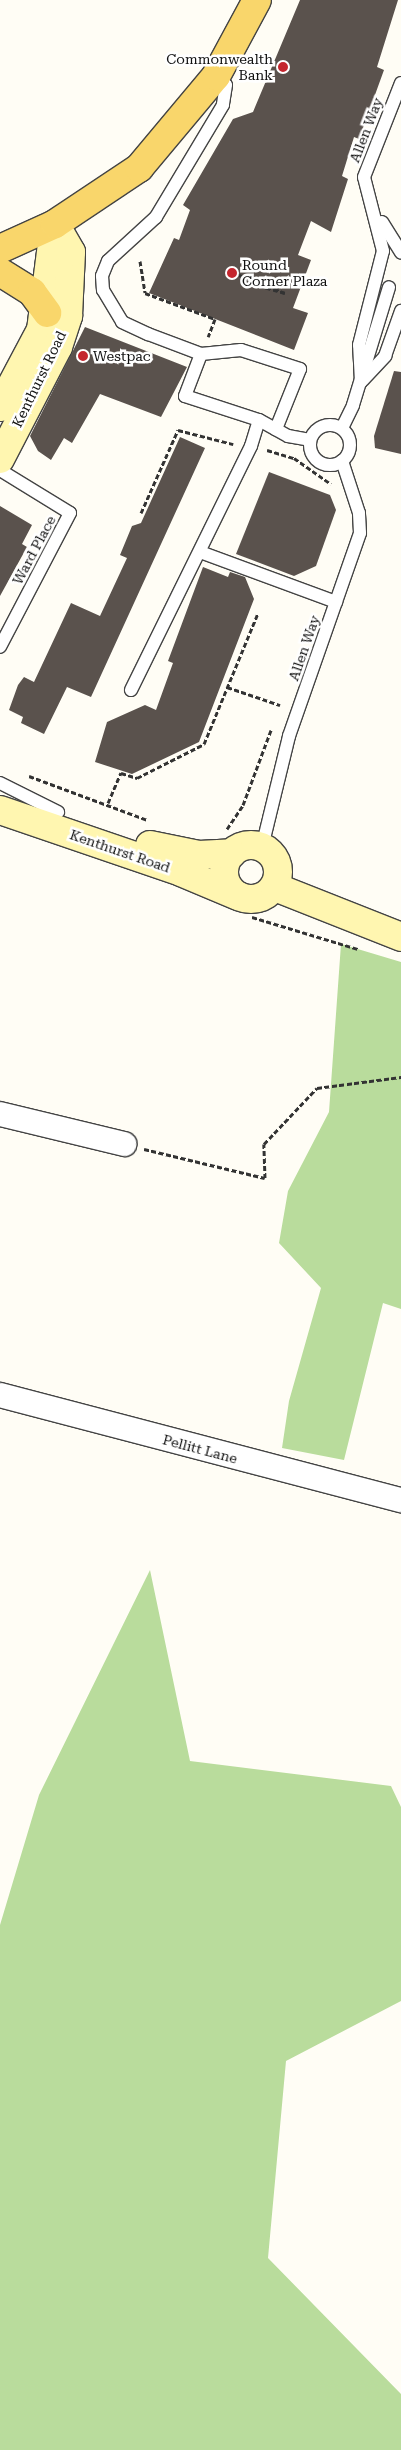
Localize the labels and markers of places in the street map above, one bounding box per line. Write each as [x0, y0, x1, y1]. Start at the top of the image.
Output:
place label: Commonwealth Bank [166, 51, 273, 84]
marker: Commonwealth Bank [277, 61, 289, 73]
place label: Round Corner Plaza [242, 257, 327, 290]
marker: Round Corner Plaza [226, 267, 238, 279]
place label: Westpac [93, 348, 150, 364]
marker: Westpac [77, 350, 89, 362]

